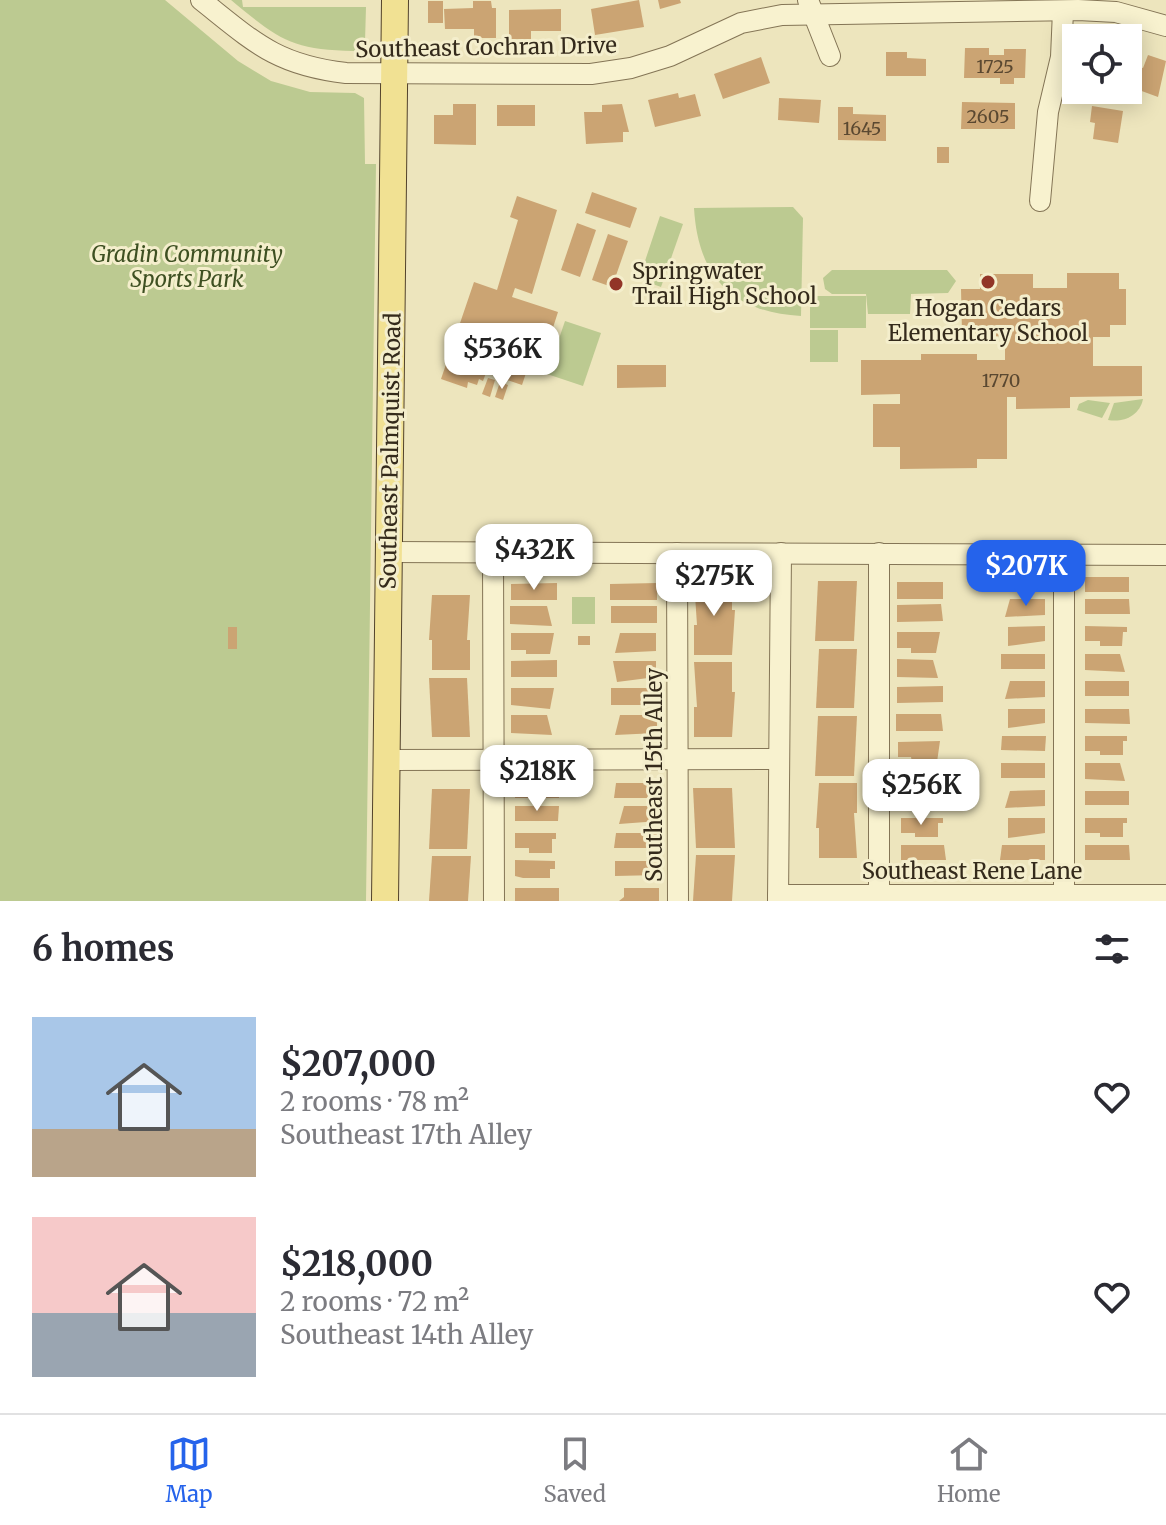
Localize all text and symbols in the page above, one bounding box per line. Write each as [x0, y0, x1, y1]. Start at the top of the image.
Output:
map controls [1062, 24, 1142, 104]
button: locate [1062, 24, 1142, 104]
street label: Southeast Cochran Drive [355, 31, 617, 63]
house number: 1725 [976, 55, 1014, 78]
house number: 2605 [967, 105, 1009, 128]
house number: 1645 [843, 117, 881, 140]
park label: Gradin Community Sports Park [91, 240, 283, 293]
place label: Springwater Trail High School [632, 257, 817, 310]
marker: Hogan Cedars Elementary School [979, 273, 997, 291]
marker: Springwater Trail High School [607, 275, 625, 293]
place label: Hogan Cedars Elementary School [888, 294, 1088, 347]
street label: Southeast Palmquist Road [374, 312, 406, 590]
pin: $536K [446, 323, 558, 391]
text: $536K [462, 332, 542, 365]
house number: 1770 [982, 369, 1020, 392]
pin: $432K [478, 524, 590, 592]
text: $432K [494, 533, 574, 566]
pin: $207K [970, 540, 1082, 608]
text: $207K [985, 549, 1067, 582]
pin: $275K [658, 550, 770, 618]
text: $275K [674, 559, 754, 592]
street label: Southeast 15th Alley [640, 668, 668, 882]
pin: $218K [481, 745, 593, 813]
text: $218K [498, 754, 576, 787]
pin: $256K [865, 759, 977, 827]
text: $256K [880, 768, 962, 801]
street label: Southeast Rene Lane [862, 857, 1082, 885]
icon: filters [1090, 927, 1134, 971]
text: 6 homes [32, 928, 174, 970]
text: $207,000 [280, 1043, 436, 1085]
icon: home [96, 1049, 192, 1145]
icon: heart [1090, 1075, 1134, 1119]
text: 2 rooms · 78 m² [280, 1085, 469, 1118]
text: Southeast 17th Alley [280, 1118, 532, 1151]
text: $218,000 [280, 1243, 433, 1285]
icon: home [96, 1249, 192, 1345]
icon: heart [1090, 1275, 1134, 1319]
text: 2 rooms · 72 m² [280, 1285, 469, 1318]
text: Southeast 14th Alley [280, 1318, 533, 1351]
tab: Map [166, 1432, 212, 1508]
tab: Saved [544, 1432, 606, 1508]
tab: Home [937, 1432, 1000, 1508]

